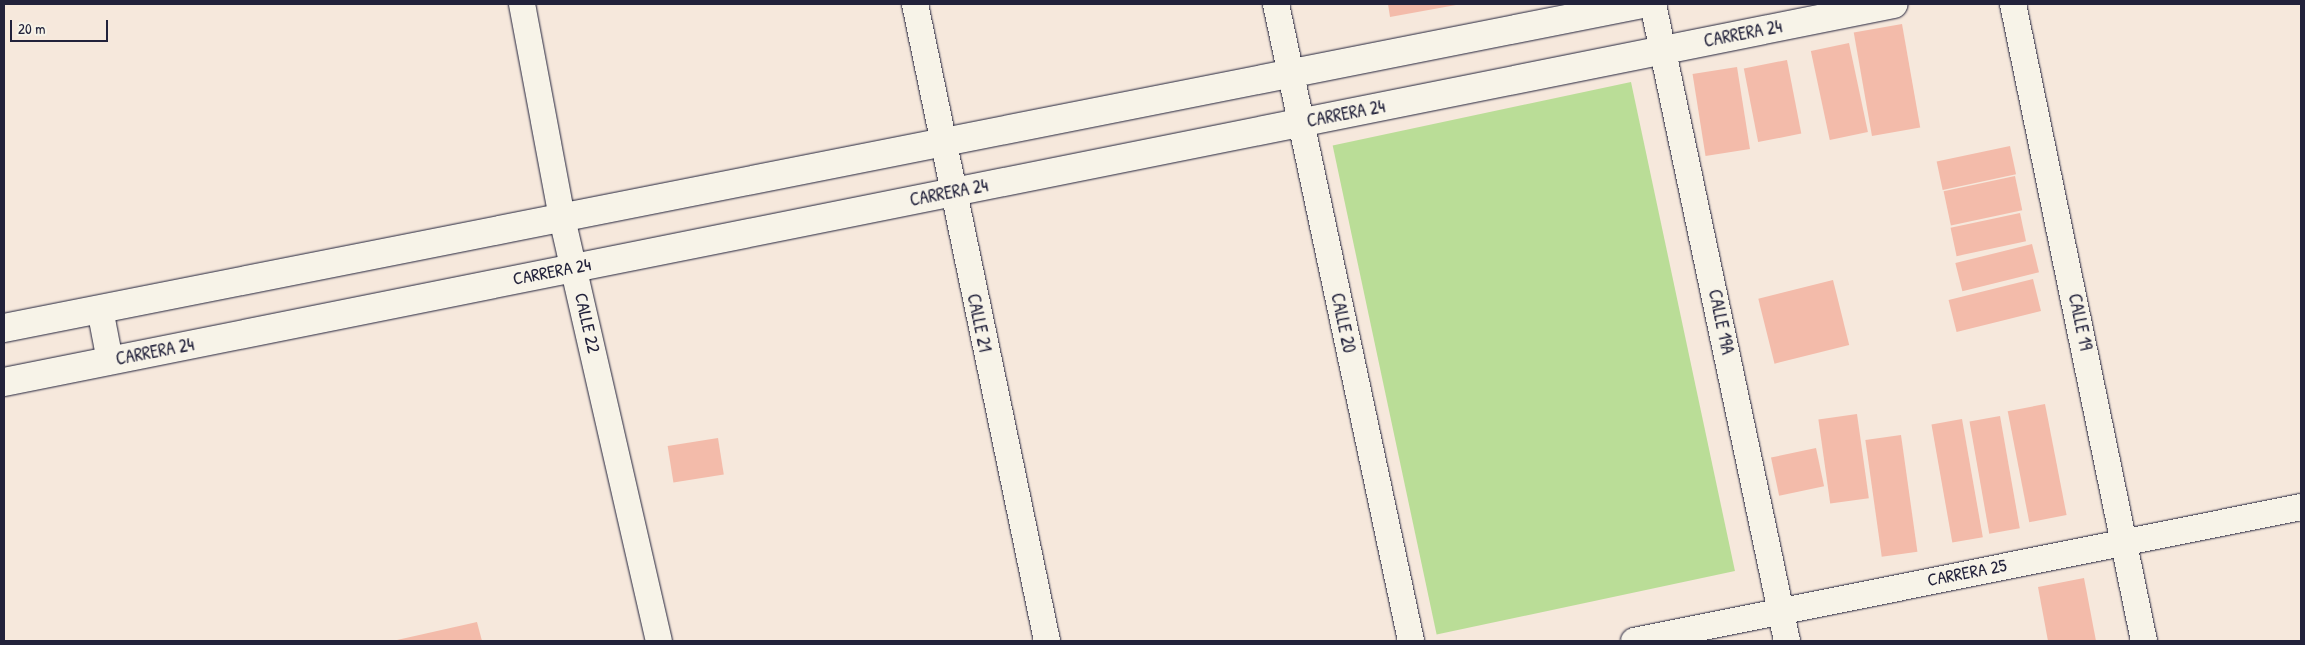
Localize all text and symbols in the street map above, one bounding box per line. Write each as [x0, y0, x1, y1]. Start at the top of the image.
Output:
scale bar [12, 10, 110, 42]
street label: CARRERA 24 [1702, 16, 1784, 52]
text: 20 m [18, 18, 45, 39]
street label: CARRERA 24 [1305, 96, 1387, 132]
street label: CARRERA 24 [908, 175, 990, 211]
street label: CARRERA 24 [511, 254, 593, 290]
street label: CALLE 19A [1704, 287, 1738, 357]
street label: CALLE 22 [570, 291, 604, 355]
street label: CALLE 20 [1326, 291, 1360, 355]
street label: CALLE 21 [962, 292, 996, 354]
street label: CALLE 19 [2063, 292, 2097, 352]
street label: CARRERA 24 [114, 334, 196, 370]
street label: CARRERA 25 [1926, 555, 2008, 591]

